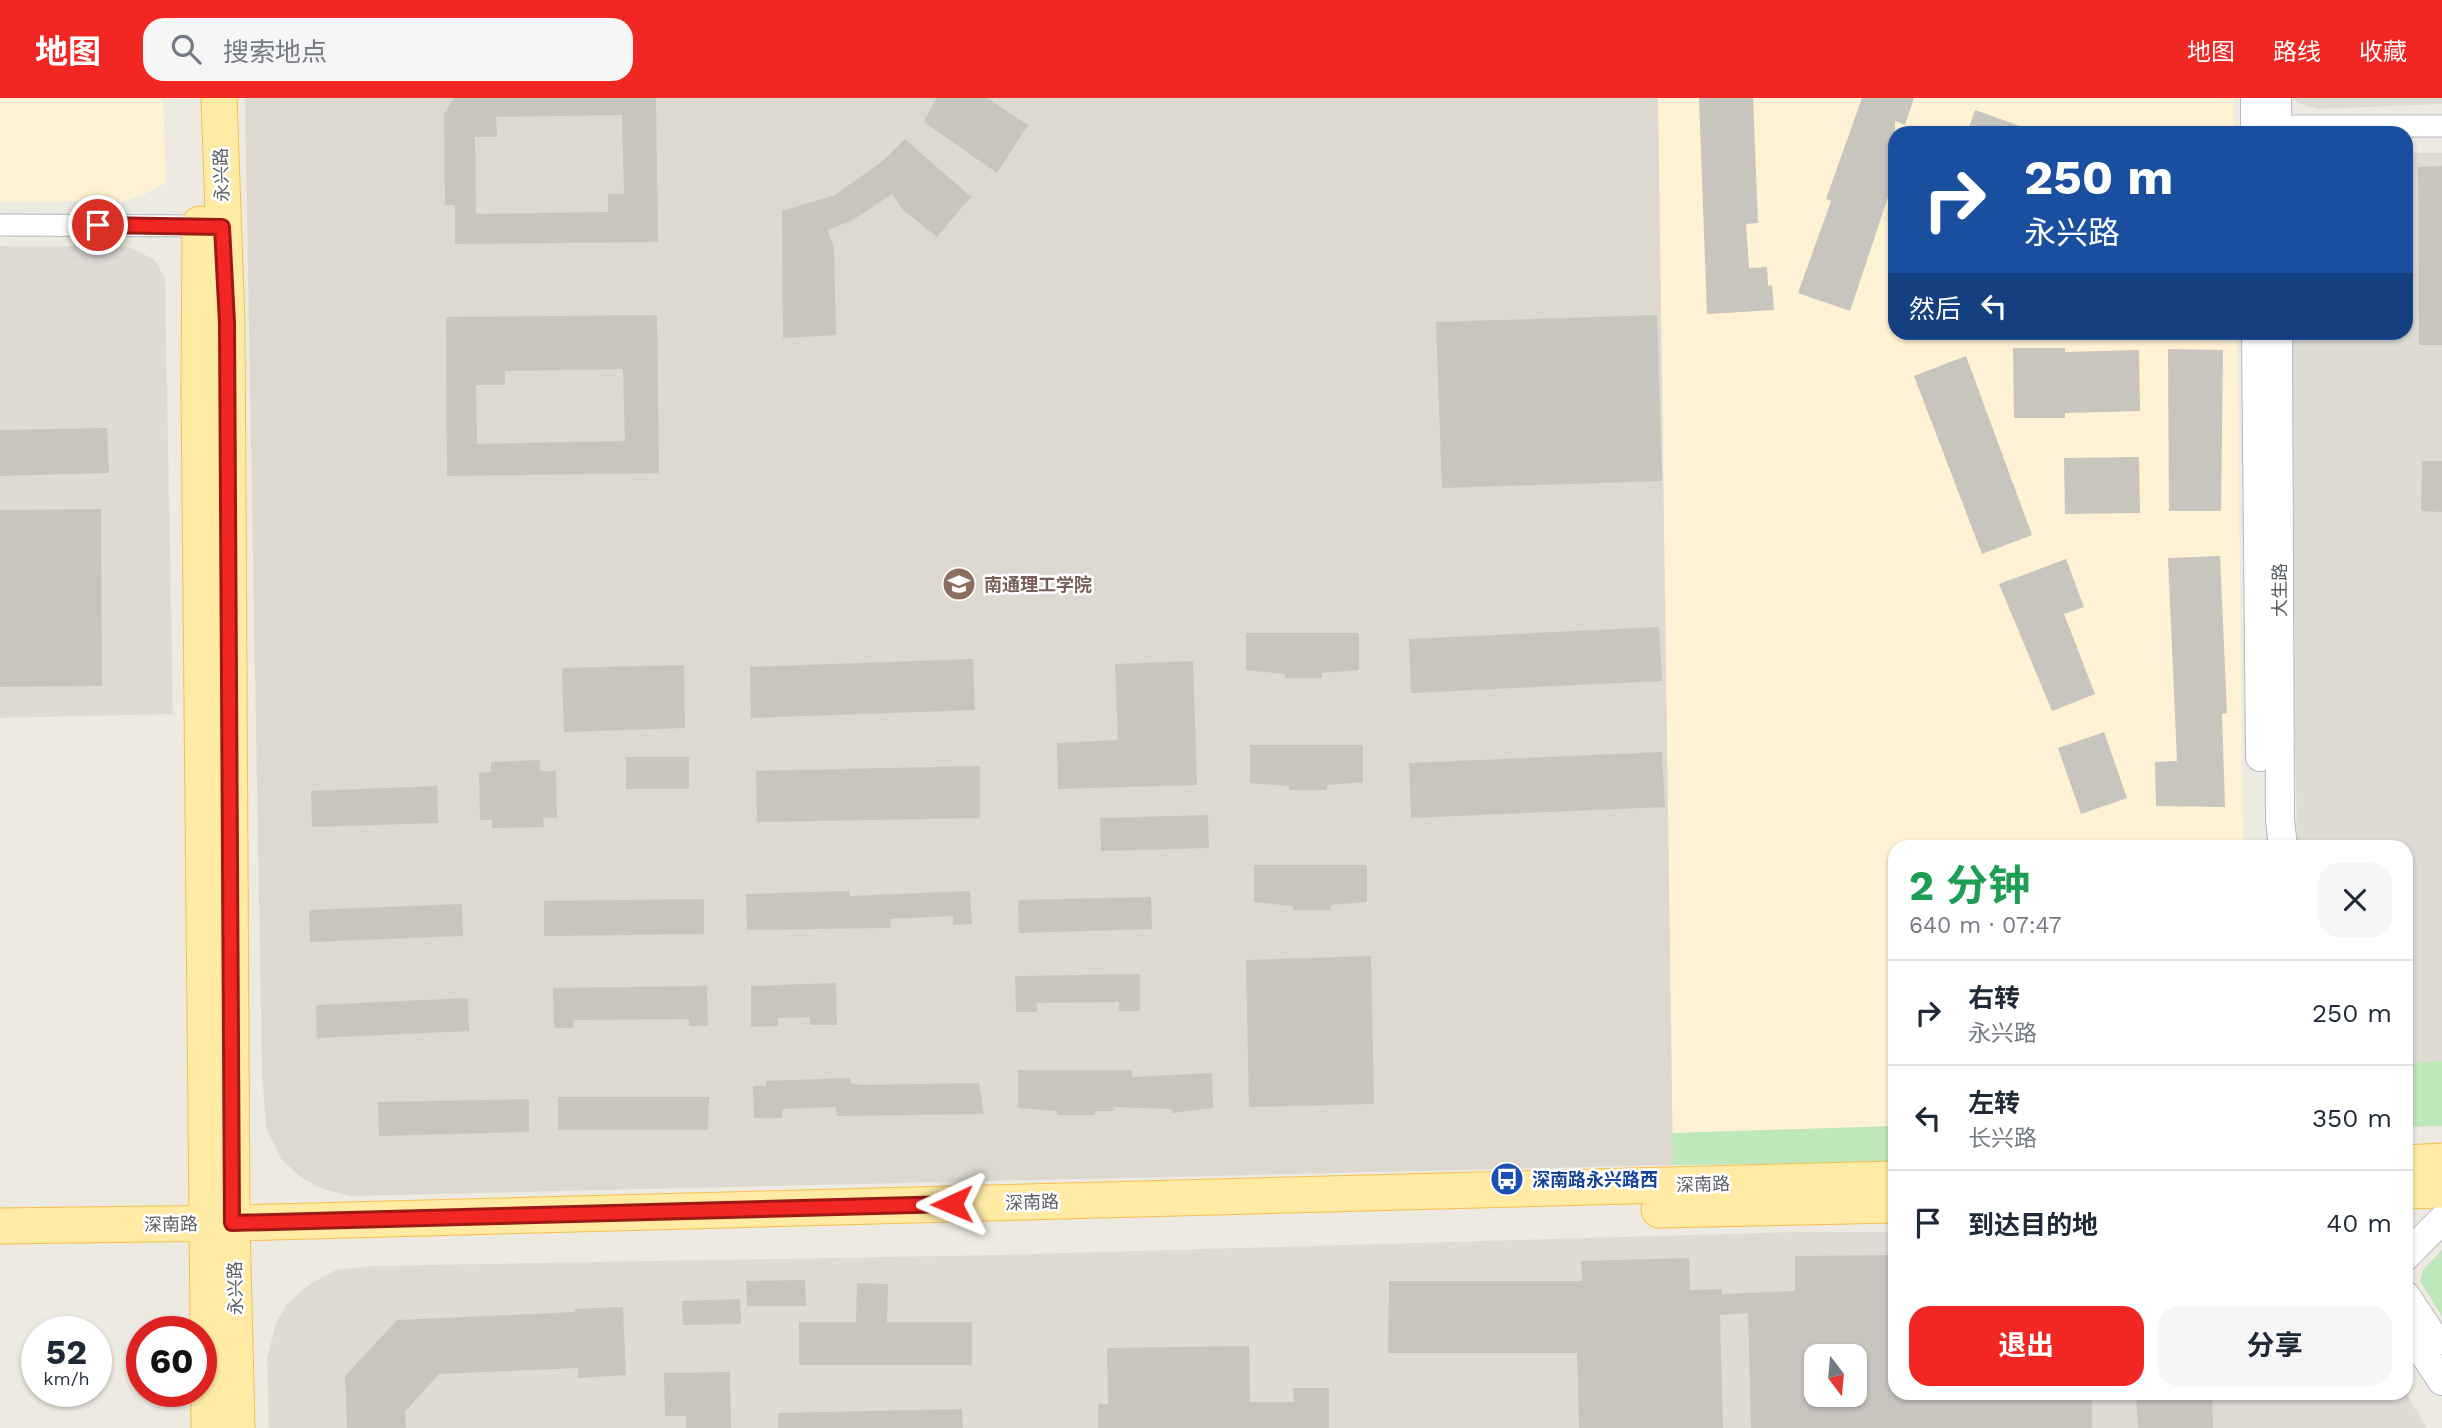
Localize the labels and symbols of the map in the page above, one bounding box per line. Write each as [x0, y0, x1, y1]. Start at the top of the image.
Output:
street label: 永兴路 [210, 148, 232, 202]
pin [68, 195, 128, 255]
street label: 大生路 [2269, 563, 2290, 617]
school or university icon: 南通理工学院 [940, 565, 978, 603]
place label: 南通理工学院 [984, 574, 1092, 595]
bus stop icon: 深南路永兴路西 [1488, 1160, 1526, 1198]
position arrow [915, 1167, 989, 1241]
place label: 深南路永兴路西 [1532, 1169, 1658, 1190]
street label: 深南路 [1676, 1173, 1730, 1195]
street label: 深南路 [1005, 1191, 1059, 1213]
street label: 深南路 [144, 1213, 198, 1235]
street label: 永兴路 [224, 1261, 246, 1315]
speed limit sign: 60 [126, 1316, 217, 1407]
north arrow [1804, 1344, 1867, 1407]

